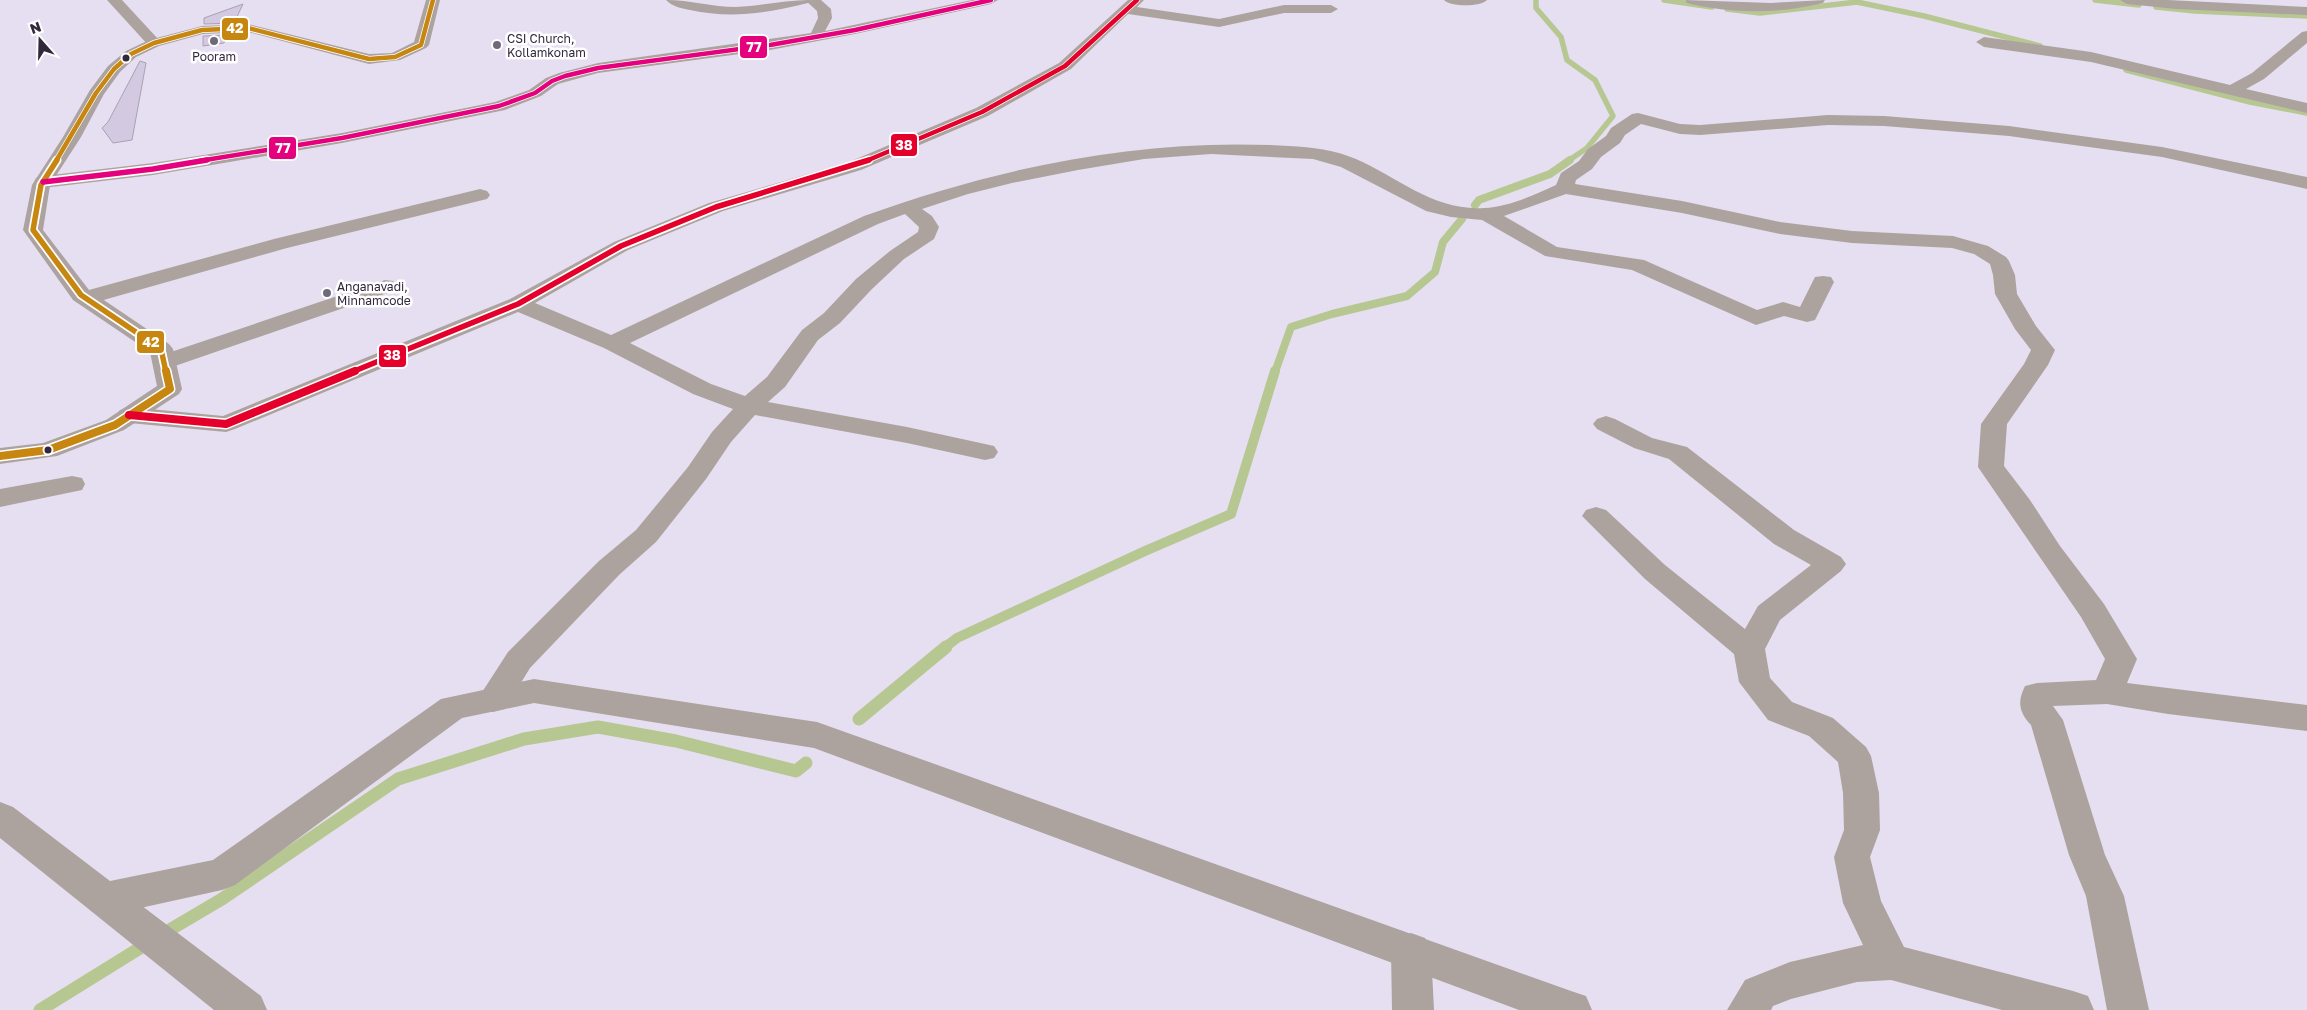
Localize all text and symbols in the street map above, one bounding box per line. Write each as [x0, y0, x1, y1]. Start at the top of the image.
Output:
north arrow [15, 15, 65, 65]
line badge: 42 [221, 17, 249, 41]
text: N [27, 18, 43, 37]
text: 42 [226, 19, 244, 36]
place label: CSI Church, Kollamkonam [507, 31, 586, 60]
marker: Pooram [208, 35, 220, 47]
line badge: 77 [739, 35, 768, 59]
text: 77 [746, 38, 762, 55]
marker: CSI Church, Kollamkonam [491, 39, 503, 51]
place label: Pooram [192, 49, 236, 64]
unlabelled marker [121, 53, 131, 63]
line badge: 38 [890, 133, 918, 157]
line badge: 77 [268, 136, 297, 160]
text: 38 [895, 136, 913, 153]
text: 77 [275, 139, 291, 156]
place label: Anganavadi, Minnamcode [337, 279, 411, 308]
marker: Anganavadi, Minnamcode [321, 287, 333, 299]
line badge: 42 [136, 330, 165, 354]
text: 42 [142, 333, 160, 350]
line badge: 38 [378, 344, 407, 368]
text: 38 [383, 346, 401, 363]
unlabelled marker [43, 445, 53, 455]

